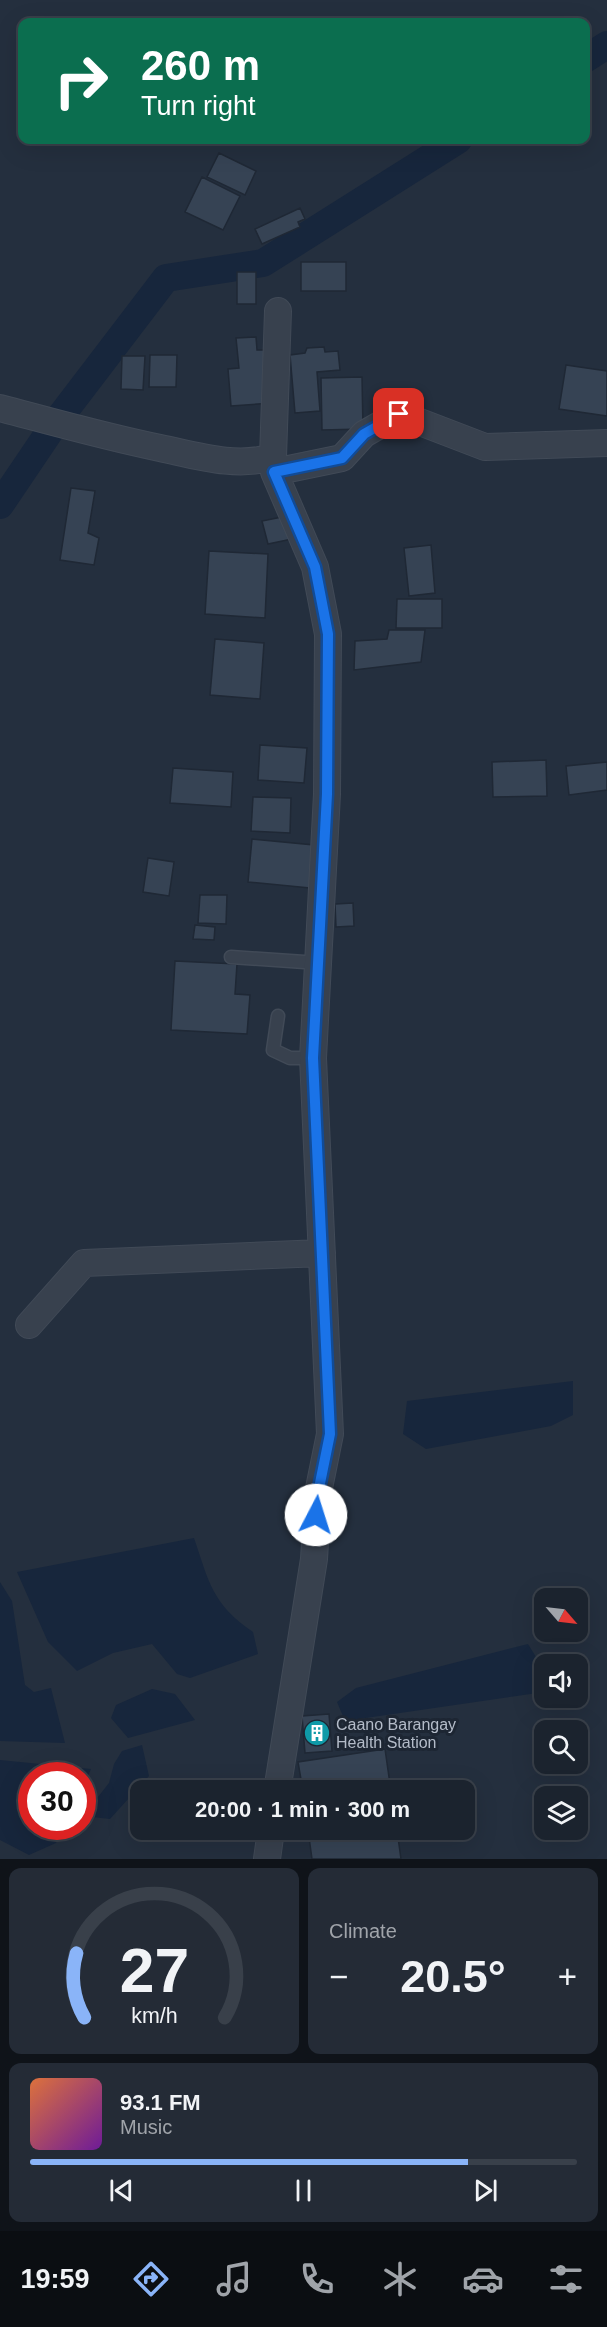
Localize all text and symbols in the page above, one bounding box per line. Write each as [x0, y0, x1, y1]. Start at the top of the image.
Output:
icon: right [42, 42, 120, 120]
text: 260 m [141, 42, 260, 89]
text: Turn right [141, 91, 256, 121]
pin [373, 388, 424, 439]
icon: arrive [382, 397, 415, 430]
position arrow [284, 1483, 348, 1547]
north arrow [534, 1588, 588, 1642]
map controls [534, 1588, 588, 1840]
button: sound [534, 1654, 588, 1708]
place label: Caano Barangay Health Station [336, 1716, 456, 1751]
building icon: Caano Barangay Health Station [302, 1718, 332, 1748]
button: search [534, 1720, 588, 1774]
speed limit sign: 30 [18, 1762, 96, 1840]
button: layers [534, 1786, 588, 1840]
text: 20:00 · 1 min · 300 m [195, 1797, 410, 1822]
text: Climate [329, 1920, 397, 1942]
text: 27 [119, 1936, 189, 2005]
text: 20.5° [400, 1951, 506, 2002]
text: − [329, 1958, 348, 1995]
text: + [558, 1958, 577, 1995]
text: km/h [131, 2004, 177, 2028]
text: 93.1 FM [120, 2090, 201, 2115]
text: Music [120, 2116, 172, 2138]
icon: previous [105, 2174, 138, 2207]
icon: pause [287, 2174, 320, 2207]
icon: next [469, 2174, 502, 2207]
icon: directions [130, 2258, 172, 2300]
icon: music [213, 2258, 255, 2300]
icon: phone [296, 2258, 338, 2300]
icon: climate [379, 2258, 421, 2300]
icon: car [462, 2258, 504, 2300]
icon: filters [545, 2258, 587, 2300]
text: 19:59 [20, 2264, 89, 2294]

